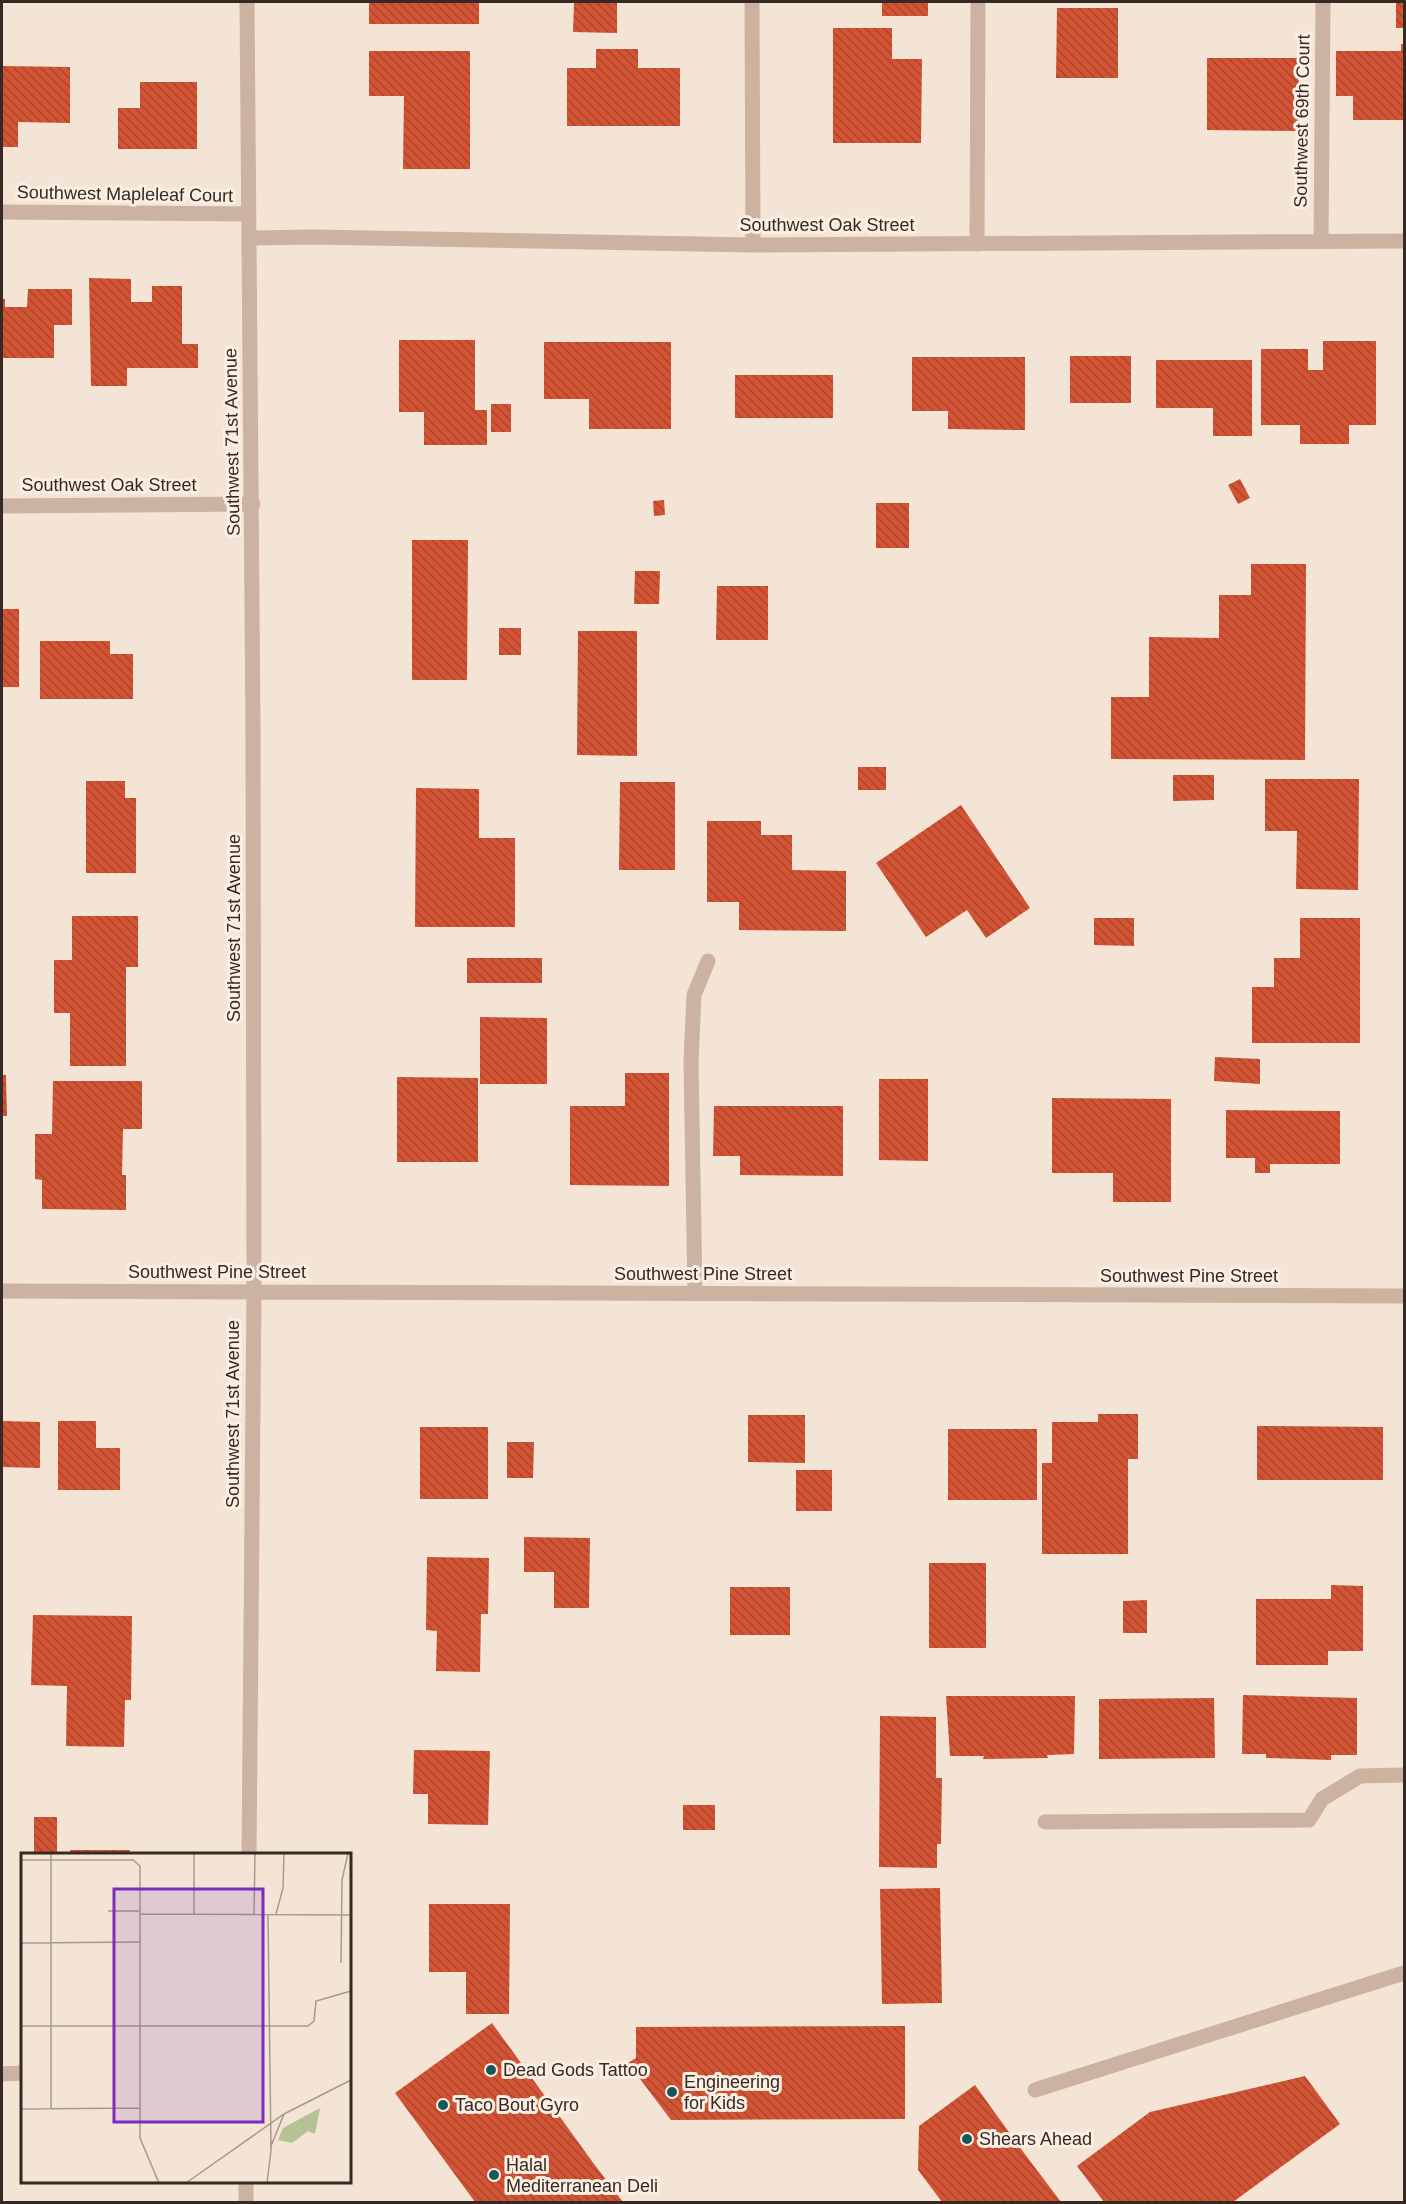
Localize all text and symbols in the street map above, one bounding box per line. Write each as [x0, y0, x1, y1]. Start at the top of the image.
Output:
street label: Southwest 69th Court [1290, 34, 1314, 208]
street label: Southwest Mapleleaf Court [17, 182, 233, 206]
street label: Southwest Oak Street [739, 215, 915, 235]
street label: Southwest 71st Avenue [220, 348, 244, 536]
street label: Southwest Oak Street [21, 475, 197, 495]
street label: Southwest 71st Avenue [224, 834, 244, 1022]
street label: Southwest Pine Street [128, 1262, 306, 1282]
street label: Southwest Pine Street [614, 1264, 792, 1284]
street label: Southwest Pine Street [1100, 1266, 1278, 1286]
street label: Southwest 71st Avenue [223, 1320, 243, 1508]
inset map [21, 1853, 351, 2183]
place label: Dead Gods Tattoo [503, 2060, 648, 2080]
marker: Dead Gods Tattoo [484, 2063, 498, 2077]
place label: Engineering for Kids [684, 2072, 780, 2113]
marker: Engineering for Kids [665, 2085, 679, 2099]
place label: Taco Bout Gyro [455, 2095, 579, 2115]
marker: Taco Bout Gyro [436, 2098, 450, 2112]
place label: Shears Ahead [979, 2129, 1092, 2149]
marker: Shears Ahead [960, 2132, 974, 2146]
place label: Halal Mediterranean Deli [506, 2155, 658, 2196]
marker: Halal Mediterranean Deli [487, 2168, 501, 2182]

